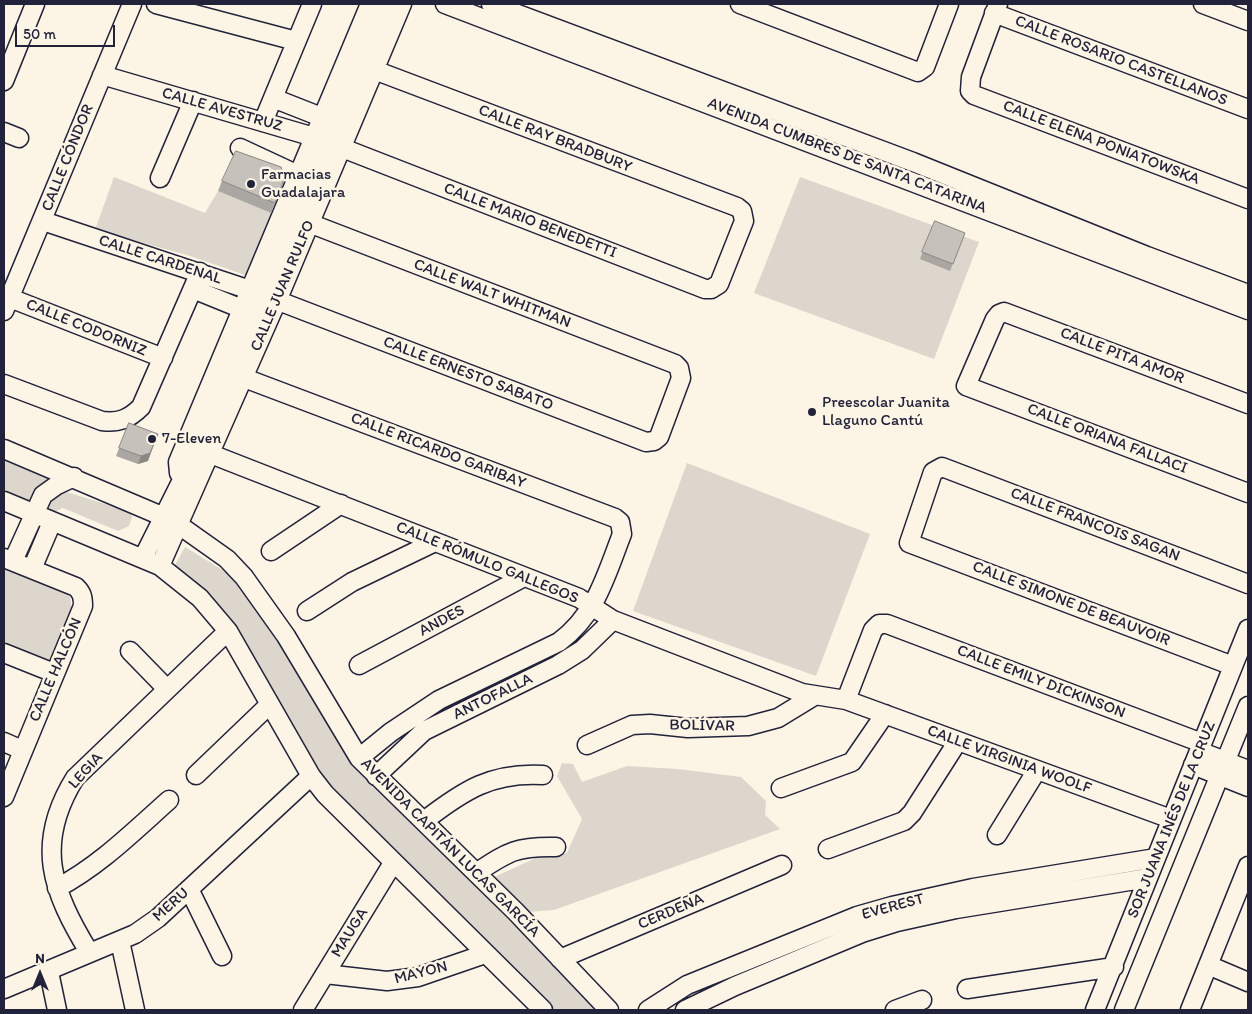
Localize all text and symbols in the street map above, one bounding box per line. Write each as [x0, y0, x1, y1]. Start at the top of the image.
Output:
street label: CALLE ROSARIO CASTELLANOS [1012, 12, 1230, 110]
scale bar [18, 15, 118, 47]
text: 50 m [23, 25, 56, 43]
street label: CALLE AVESTRUZ [159, 84, 285, 136]
street label: AVENIDA CUMBRES DE SANTA CATARINA [705, 94, 989, 218]
street label: CALLE ELENA PONIATOWSKA [1000, 97, 1202, 189]
street label: CALLE RAY BRADBURY [476, 101, 634, 177]
street label: CALLE CÓNDOR [38, 102, 98, 214]
place label: Farmacias Guadalajara [261, 165, 345, 203]
marker: Farmacias Guadalajara [245, 178, 257, 190]
street label: CALLE MARIO BENEDETTI [441, 179, 619, 263]
street label: CALLE JUAN RULFO [247, 218, 319, 354]
street label: CALLE CARDENAL [96, 231, 224, 289]
street label: CALLE WALT WHITMAN [411, 255, 573, 333]
street label: CALLE CODORNIZ [23, 295, 149, 361]
street label: CALLE PITA AMOR [1057, 323, 1187, 389]
street label: CALLE ERNESTO SABATO [380, 333, 556, 415]
place label: Preescolar Juanita Llaguno Cantú [822, 393, 950, 431]
street label: CALLE ORIANA FALLACI [1024, 400, 1190, 478]
marker: Preescolar Juanita Llaguno Cantú [806, 406, 818, 418]
street label: CALLE RICARDO GARIBAY [348, 409, 528, 493]
place label: 7-Eleven [162, 429, 221, 449]
marker: 7-Eleven [146, 433, 158, 445]
street label: CALLE FRANCOIS SAGAN [1007, 484, 1183, 566]
street label: CALLE RÓMULO GALLEGOS [393, 518, 581, 608]
street label: CALLE SIMONE DE BEAUVOIR [970, 557, 1172, 651]
street label: ANDES [416, 601, 468, 641]
street label: CALLE HALCÓN [25, 615, 87, 725]
street label: CALLE EMILY DICKINSON [954, 641, 1128, 723]
street label: ANTOFALLA [450, 669, 536, 725]
street label: BOLÍVAR [669, 716, 735, 736]
street label: SOR JUANA INÉS DE LA CRUZ [1124, 719, 1220, 921]
street label: CALLE VIRGINIA WOOLF [924, 721, 1094, 799]
street label: LEGIA [65, 749, 107, 793]
street label: AVENIDA CAPITÁN LUCAS GARCÍA [356, 754, 544, 942]
street label: MERU [149, 884, 193, 926]
street label: EVEREST [860, 889, 926, 925]
street label: CERDEÑA [635, 890, 707, 934]
street label: MAUGA [327, 905, 373, 961]
north arrow [15, 949, 65, 999]
text: N [35, 950, 45, 967]
street label: MAYON [392, 957, 450, 989]

